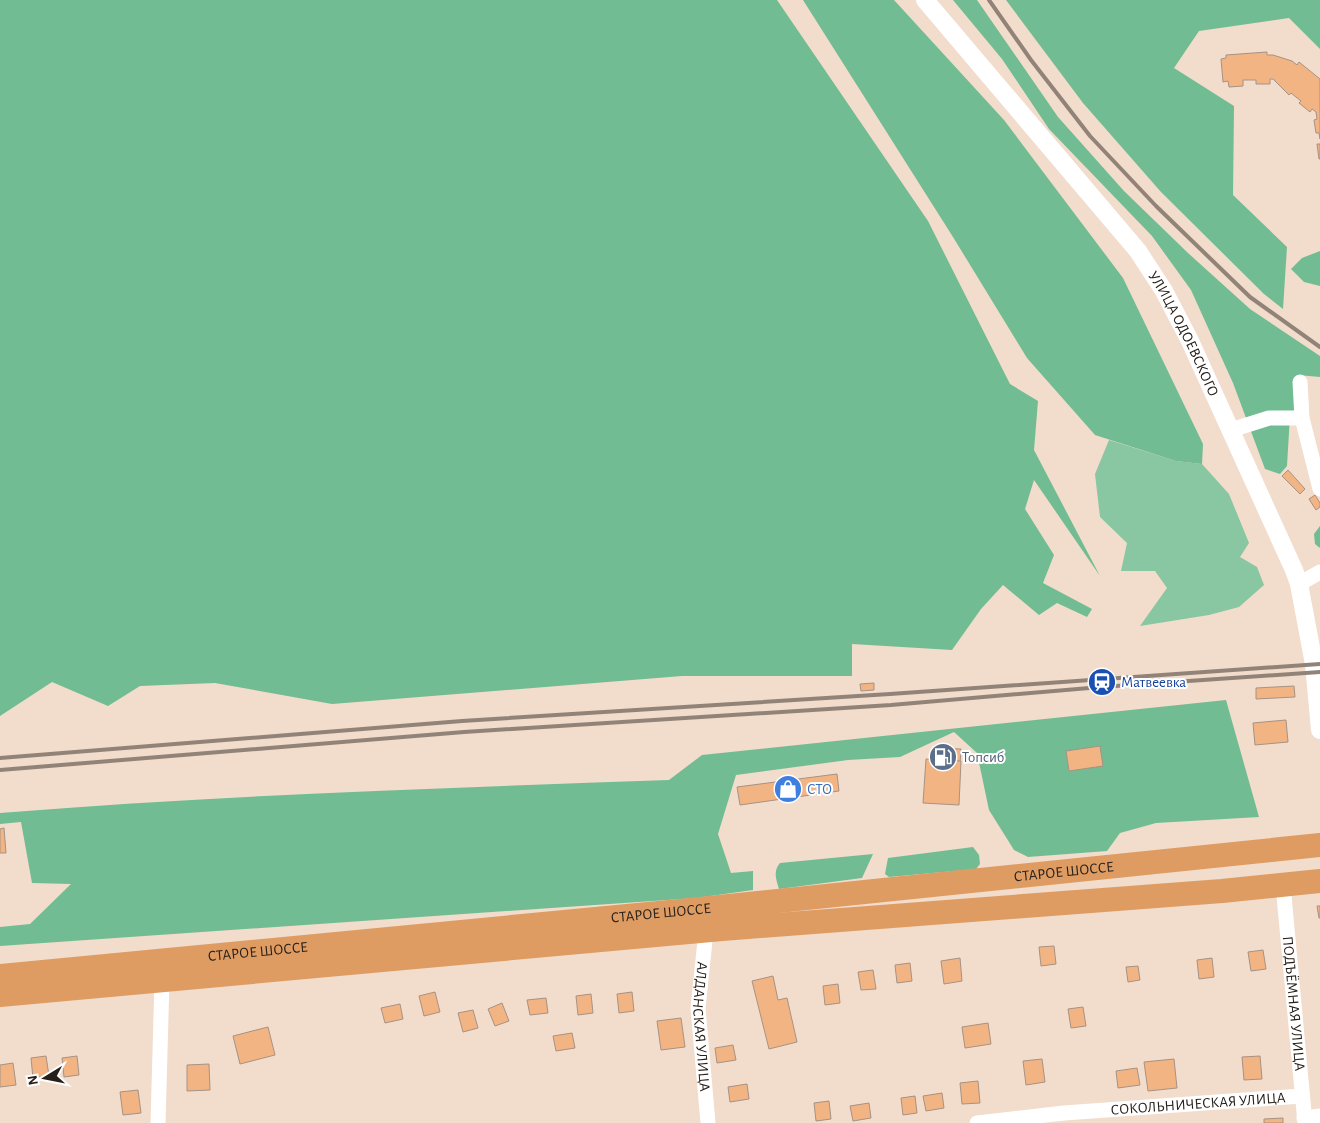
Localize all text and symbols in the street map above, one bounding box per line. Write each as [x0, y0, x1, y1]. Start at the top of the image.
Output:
street label: УЛИЦА ОДОЕВСКОГО [1145, 269, 1221, 399]
station icon: Матвеевка [1087, 667, 1117, 697]
place label: Матвеевка [1121, 675, 1186, 690]
fuel station icon: Топсиб [928, 742, 958, 772]
place label: Топсиб [962, 750, 1004, 765]
shop icon: СТО [773, 774, 803, 804]
place label: СТО [807, 782, 832, 797]
street label: СТАРОЕ ШОССЕ [1013, 859, 1115, 885]
street label: СТАРОЕ ШОССЕ [610, 901, 712, 926]
street label: ПОДЪЁМНАЯ УЛИЦА [1280, 935, 1307, 1072]
street label: СТАРОЕ ШОССЕ [207, 940, 309, 964]
street label: АЛДАНСКАЯ УЛИЦА [690, 961, 712, 1092]
north arrow [20, 1053, 70, 1103]
text: N [25, 1074, 41, 1086]
street label: СОКОЛЬНИЧЕСКАЯ УЛИЦА [1110, 1090, 1286, 1118]

